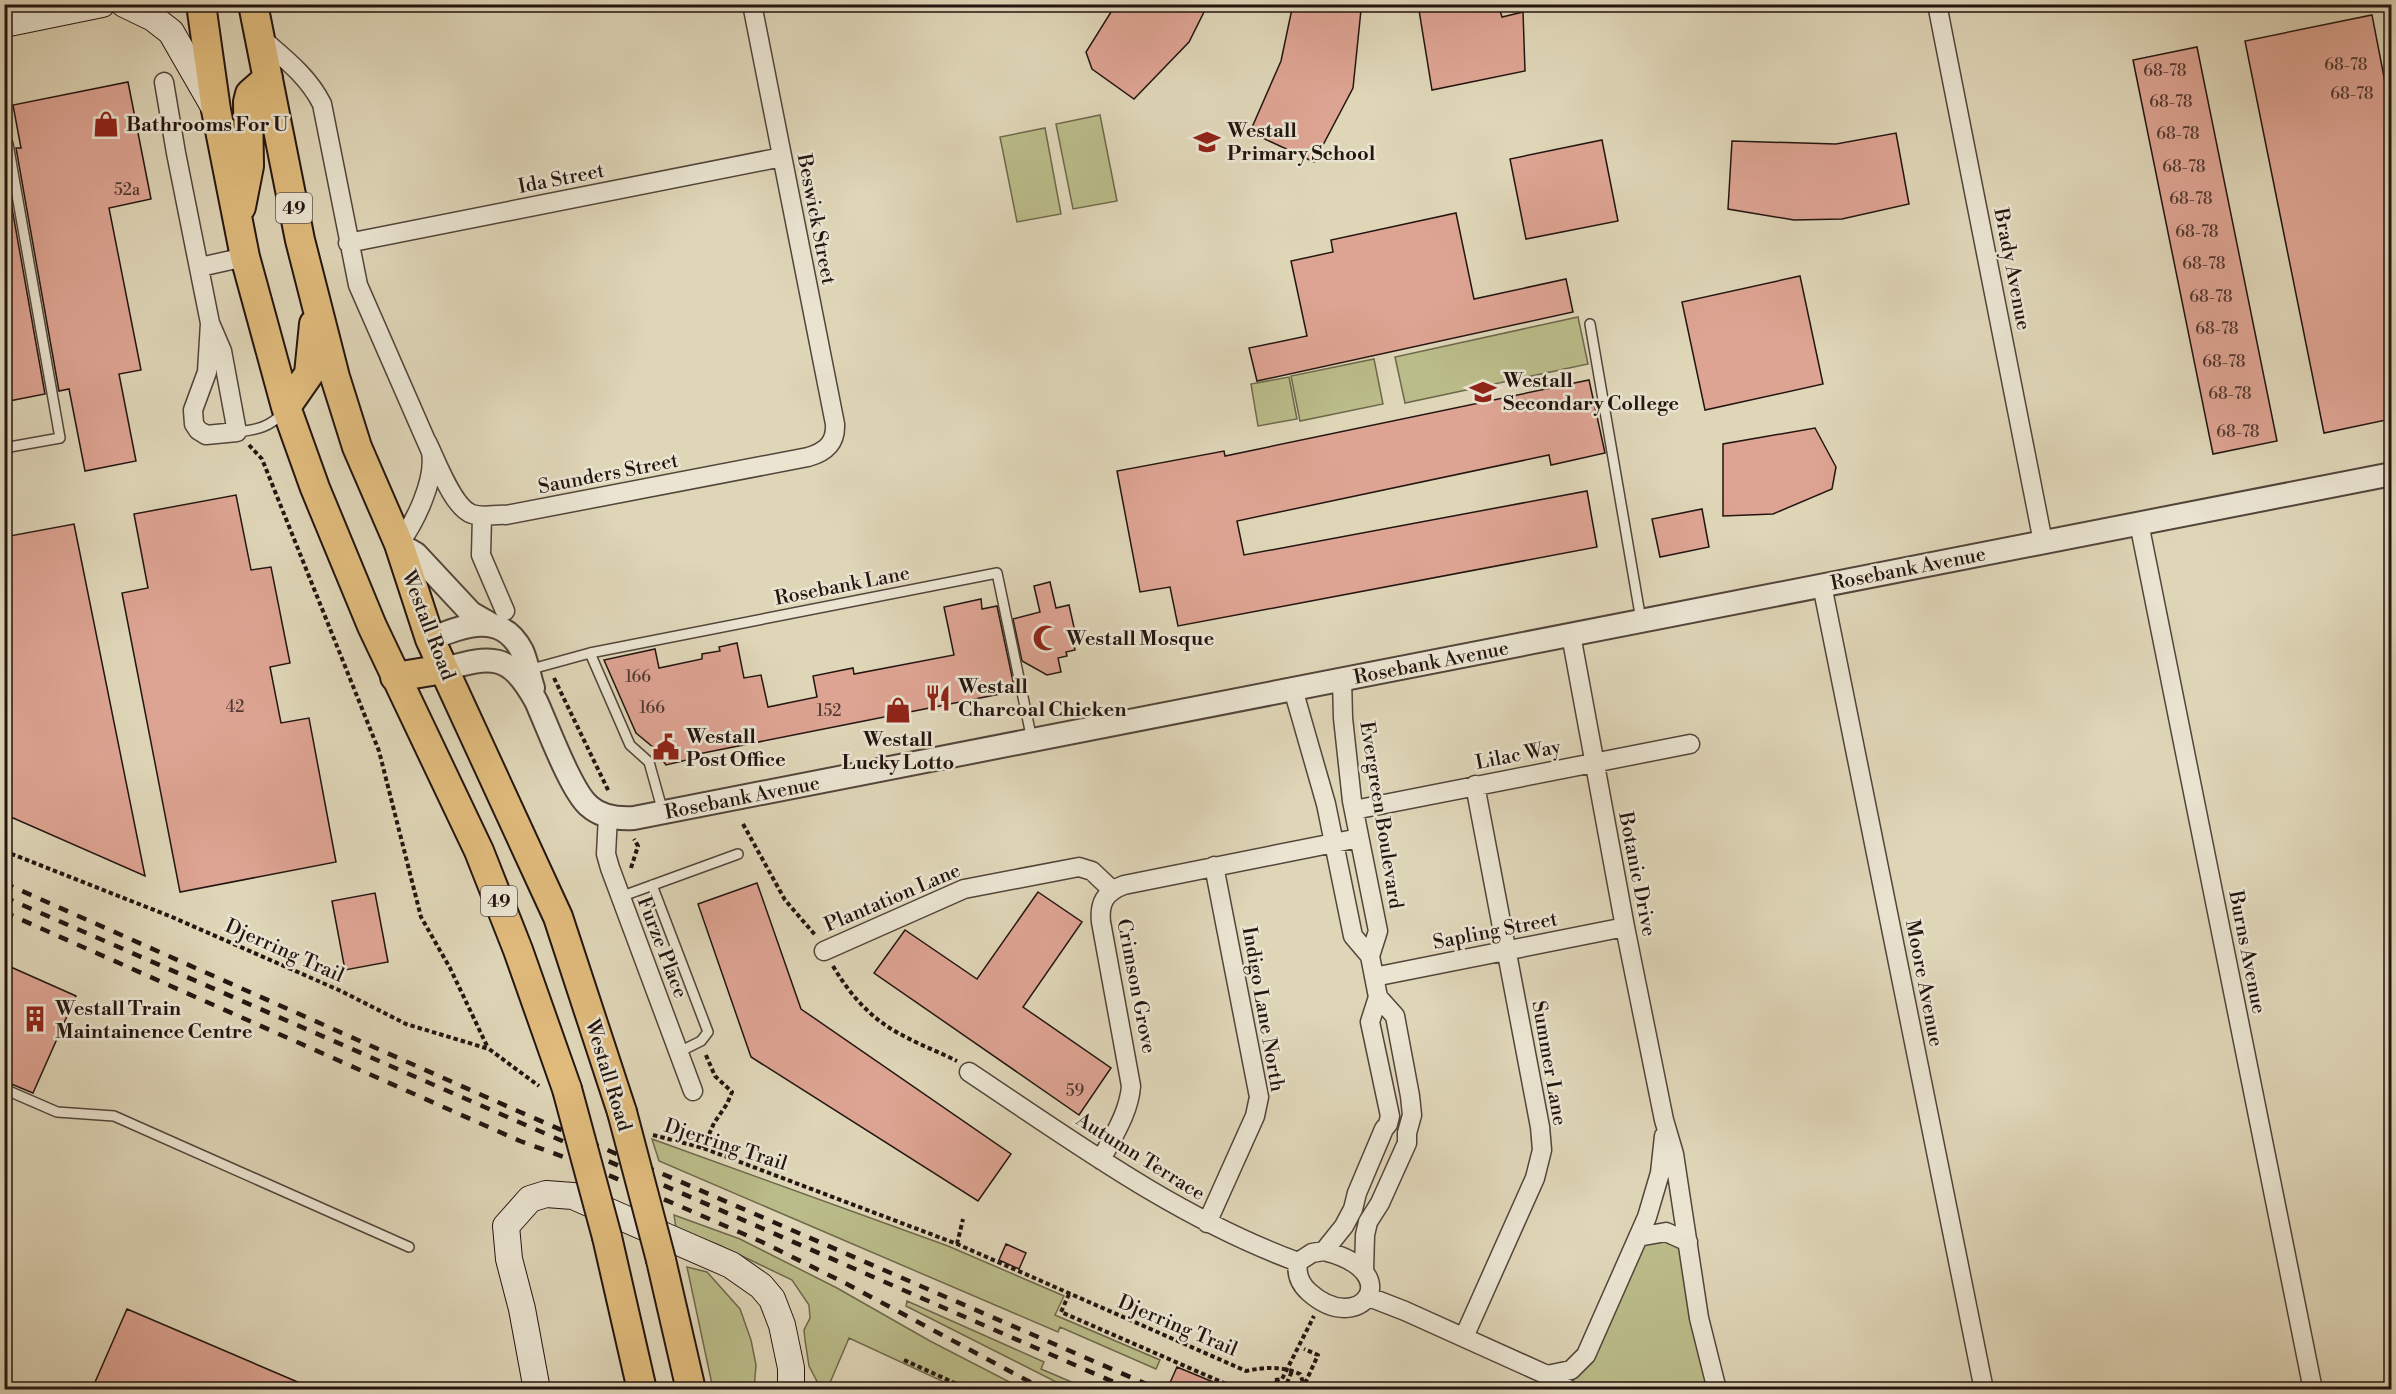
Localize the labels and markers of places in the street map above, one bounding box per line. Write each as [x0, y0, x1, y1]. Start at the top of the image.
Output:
shop icon: Bathrooms For U [91, 109, 121, 139]
place label: Bathrooms For U [126, 113, 289, 138]
place label: Westall Primary School [1226, 119, 1376, 167]
school or university icon: Westall Primary School [1192, 127, 1222, 157]
place label: Westall Secondary College [1502, 369, 1679, 417]
school or university icon: Westall Secondary College [1468, 377, 1498, 407]
mosque icon: Westall Mosque [1031, 623, 1061, 653]
place label: Westall Mosque [1065, 627, 1214, 652]
place label: Westall Charcoal Chicken [957, 675, 1127, 723]
restaurant icon: Westall Charcoal Chicken [923, 683, 953, 713]
shop icon: Westall Lucky Lotto [883, 695, 913, 725]
place label: Westall Post Office [685, 725, 786, 773]
place label: Westall Lucky Lotto [842, 728, 954, 776]
public building icon: Westall Post Office [651, 732, 681, 762]
place label: Westall Train Maintainence Centre [54, 997, 253, 1045]
building icon: Westall Train Maintainence Centre [20, 1004, 50, 1034]

